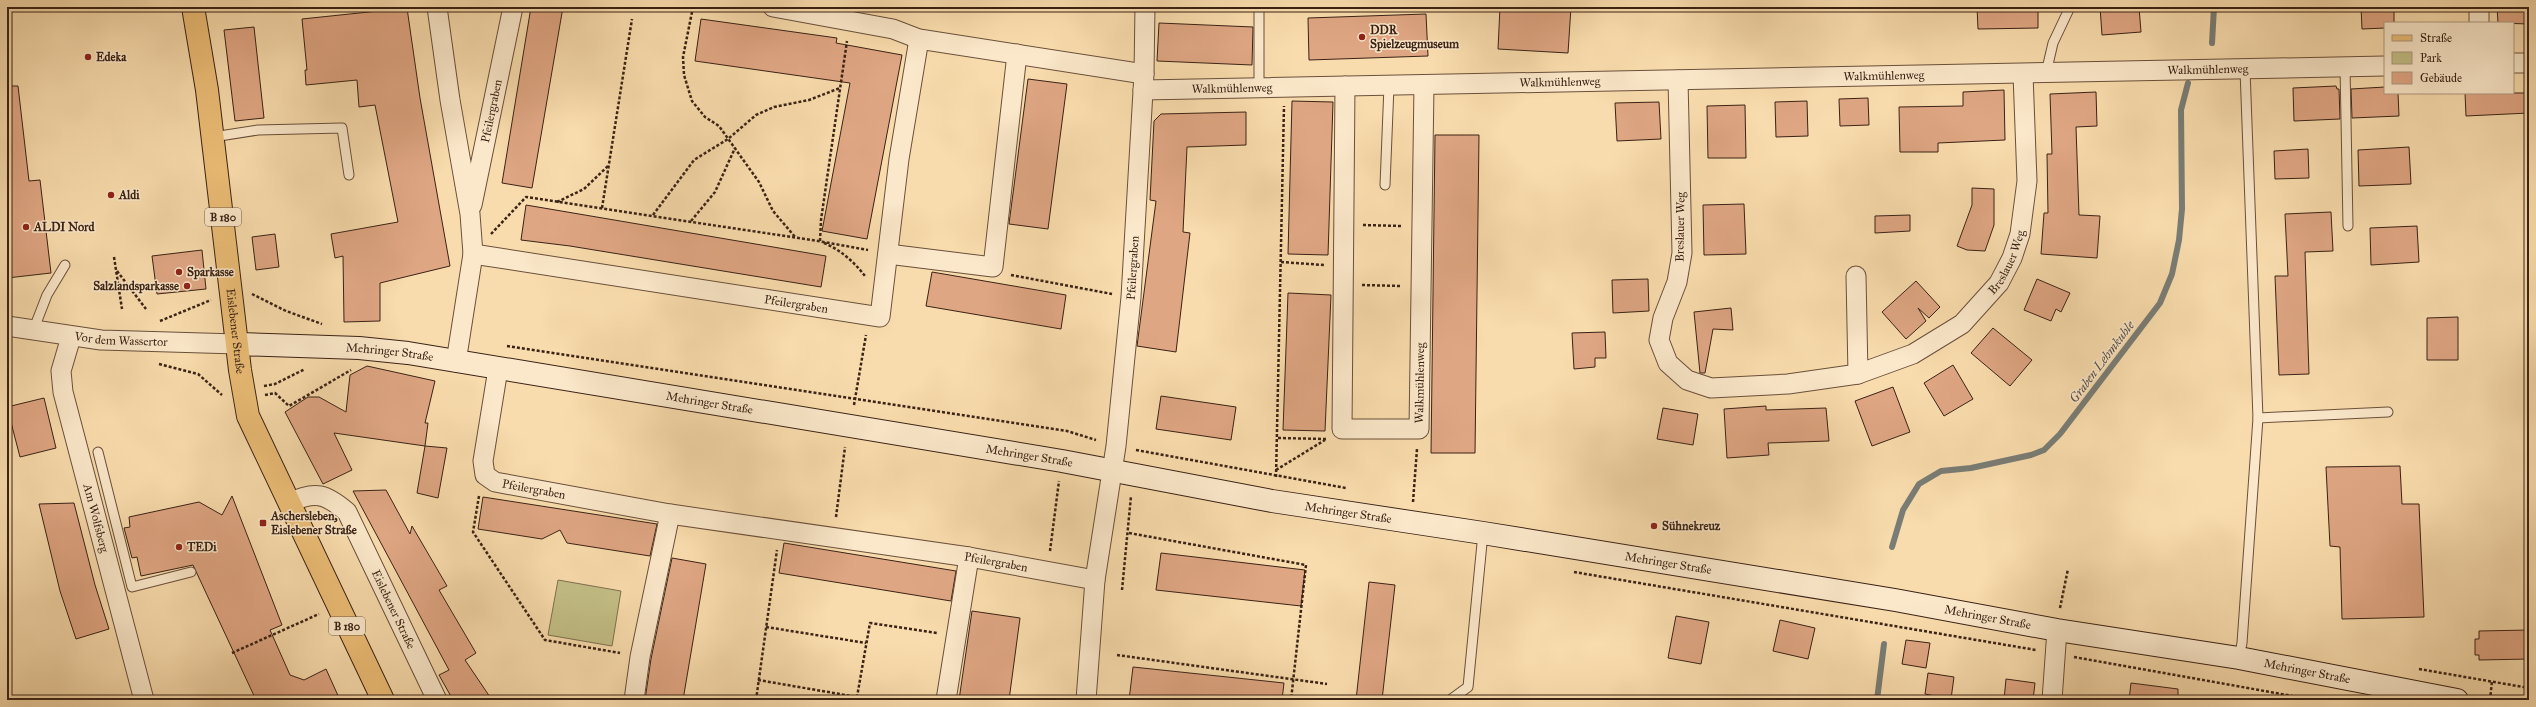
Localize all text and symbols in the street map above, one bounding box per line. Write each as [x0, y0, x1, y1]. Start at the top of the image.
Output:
legend [2384, 22, 2514, 94]
place label: DDR Spielzeugmuseum [1370, 23, 1460, 52]
text: Straße [2420, 31, 2452, 45]
marker: DDR Spielzeugmuseum [1357, 32, 1367, 42]
place label: Edeka [96, 50, 127, 64]
text: Park [2420, 51, 2442, 65]
marker: Edeka [83, 52, 93, 62]
street label: Walkmühlenweg [2167, 62, 2249, 77]
street label: Walkmühlenweg [1843, 68, 1925, 83]
text: Gebäude [2420, 71, 2462, 85]
street label: Walkmühlenweg [1519, 74, 1601, 90]
street label: Pfeilergraben [478, 78, 505, 144]
street label: Walkmühlenweg [1191, 80, 1273, 96]
place label: Aldi [118, 188, 140, 202]
marker: Aldi [106, 190, 116, 200]
street label: Breslauer Weg [1672, 191, 1689, 262]
road number: B 180 [205, 208, 241, 226]
place label: ALDI Nord [33, 220, 95, 234]
marker: ALDI Nord [21, 222, 31, 232]
street label: Breslauer Weg [1985, 229, 2028, 297]
street label: Pfeilergraben [1124, 235, 1142, 300]
place label: Sparkasse [187, 265, 234, 280]
marker: Sparkasse [174, 267, 184, 277]
place label: Salzlandsparkasse [93, 279, 179, 294]
marker: Salzlandsparkasse [182, 281, 192, 291]
street label: Eislebener Straße [223, 288, 248, 375]
street label: Pfeilergraben [763, 292, 830, 316]
water label: Graben Lehmkuhle [2066, 317, 2139, 406]
street label: Vor dem Wassertor [72, 329, 168, 349]
street label: Mehringer Straße [346, 341, 434, 364]
street label: Walkmühlenweg [1412, 342, 1428, 423]
street label: Mehringer Straße [665, 389, 754, 417]
street label: Mehringer Straße [985, 442, 1074, 470]
street label: Pfeilergraben [501, 476, 567, 502]
street label: Am Wolfsberg [80, 481, 112, 555]
street label: Mehringer Straße [1304, 499, 1393, 526]
place label: Aschersleben, Eislebener Straße [270, 509, 357, 537]
marker: Aschersleben, Eislebener Straße [258, 518, 268, 528]
place label: Sühnekreuz [1662, 519, 1721, 533]
marker: Sühnekreuz [1649, 521, 1659, 531]
place label: TEDi [186, 540, 217, 554]
marker: TEDi [174, 542, 184, 552]
street label: Pfeilergraben [963, 549, 1029, 575]
street label: Mehringer Straße [1624, 549, 1713, 577]
street label: Eislebener Straße [369, 568, 418, 651]
street label: Mehringer Straße [1943, 602, 2032, 632]
road number: B 180 [329, 617, 365, 635]
street label: Mehringer Straße [2263, 656, 2352, 686]

